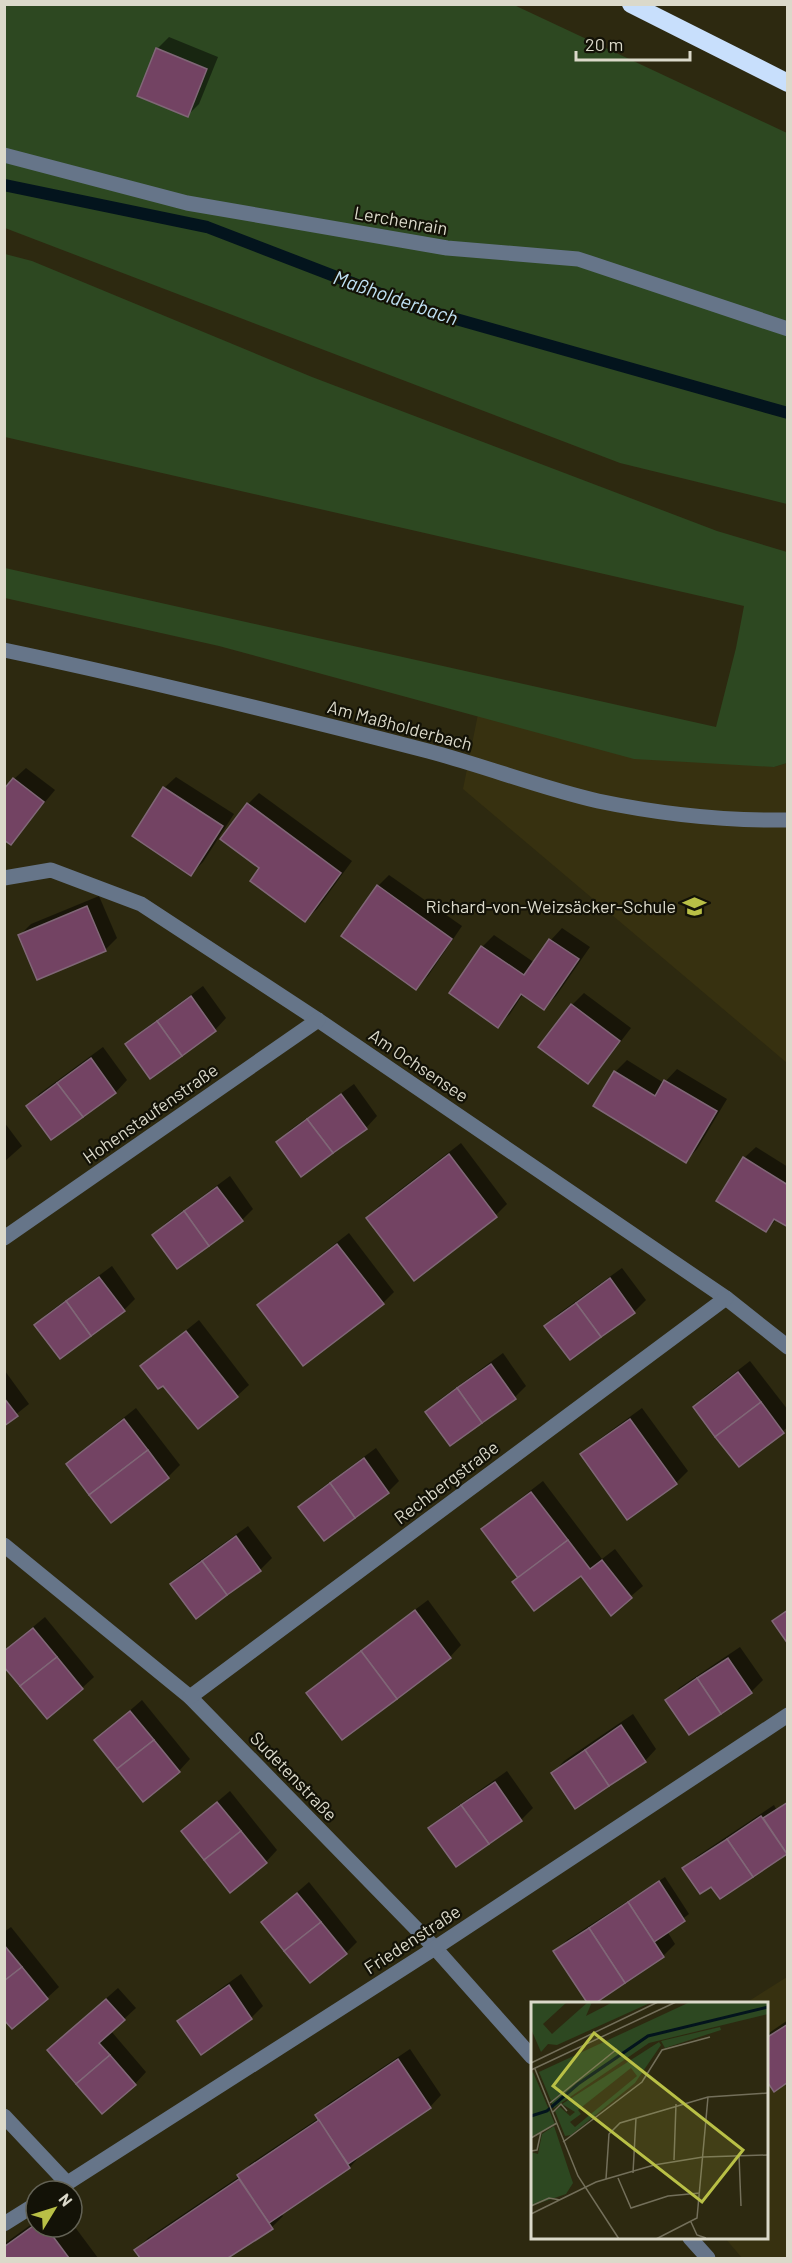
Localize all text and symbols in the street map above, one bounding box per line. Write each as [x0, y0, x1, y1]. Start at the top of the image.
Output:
scale bar [576, 24, 690, 62]
text: 20 m [585, 33, 623, 55]
street label: Lerchenrain [353, 201, 449, 239]
water label: Maßholderbach [330, 264, 462, 330]
street label: Am Maßholderbach [325, 695, 475, 755]
school or university icon: Richard-von-Weizsäcker-Schule [681, 893, 707, 919]
place label: Richard-von-Weizsäcker-Schule [425, 895, 676, 917]
street label: Am Ochsensee [365, 1024, 473, 1106]
street label: Hohenstaufenstraße [78, 1058, 222, 1168]
street label: Rechbergstraße [389, 1436, 503, 1528]
street label: Sudetenstraße [246, 1727, 342, 1825]
street label: Friedenstraße [360, 1900, 464, 1978]
inset map [531, 2002, 768, 2239]
north arrow [24, 2179, 84, 2239]
text: N [55, 2189, 77, 2209]

